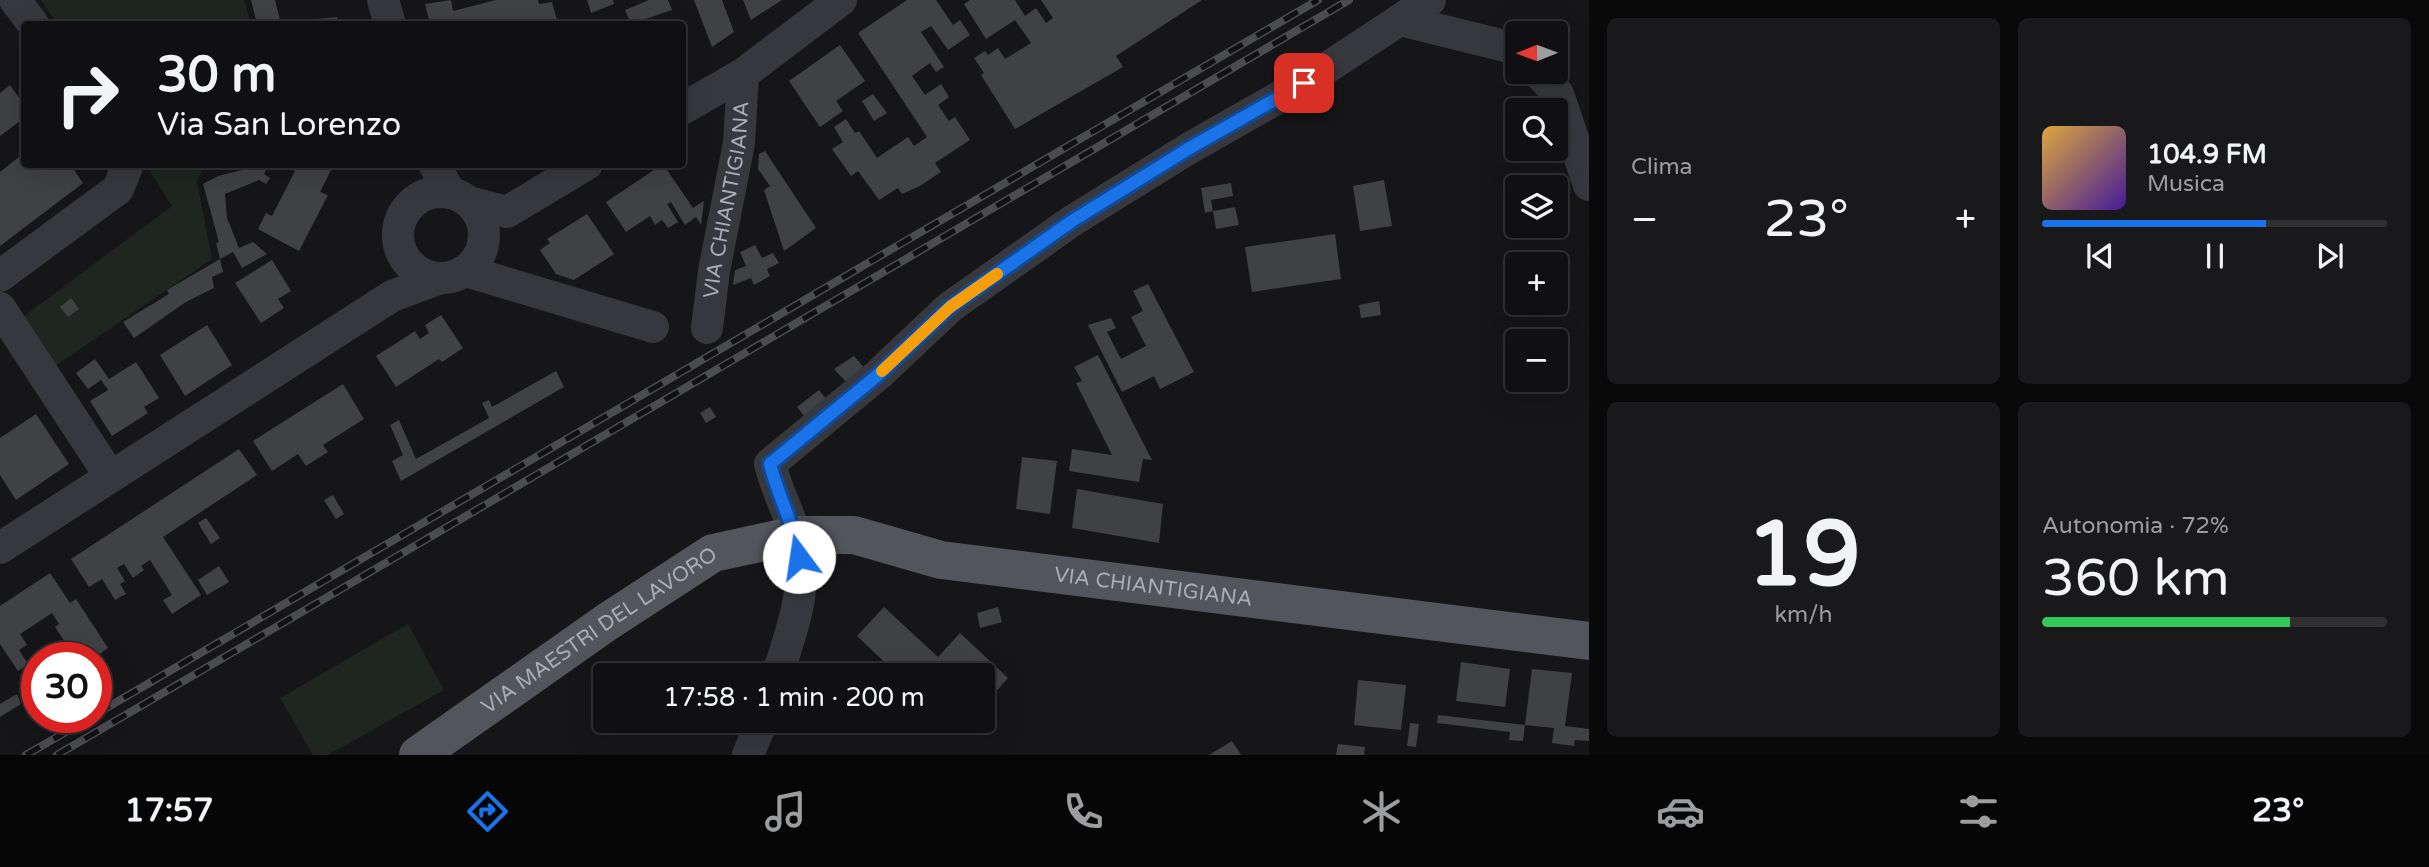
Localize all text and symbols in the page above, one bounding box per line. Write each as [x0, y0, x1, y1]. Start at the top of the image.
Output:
north arrow [1505, 21, 1568, 84]
map controls [1505, 21, 1568, 392]
text: 30 m [157, 46, 276, 105]
icon: right [42, 49, 133, 140]
pin [1274, 53, 1334, 113]
icon: arrive [1285, 64, 1323, 102]
button: search [1505, 98, 1568, 161]
street label: VIA CHIANTIGIANA [699, 100, 754, 300]
text: Via San Lorenzo [157, 106, 401, 144]
text: 104.9 FM [2147, 139, 2267, 170]
text: Clima [1631, 153, 1692, 181]
text: Musica [2147, 170, 2225, 198]
button: layers [1505, 175, 1568, 238]
text: 23° [1764, 188, 1849, 251]
text: − [1631, 197, 1658, 243]
text: + [1955, 197, 1976, 243]
icon: previous [2081, 237, 2119, 275]
icon: pause [2196, 237, 2234, 275]
icon: next [2311, 237, 2349, 275]
button: + [1505, 252, 1568, 315]
button: − [1505, 329, 1568, 392]
text: 19 [1746, 500, 1861, 610]
text: Autonomia · 72% [2042, 512, 2229, 540]
position arrow [762, 520, 836, 594]
street label: VIA MAESTRI DEL LAVORO [477, 542, 722, 719]
text: 360 km [2042, 547, 2230, 610]
street label: VIA CHIANTIGIANA [1053, 562, 1254, 612]
text: km/h [1775, 601, 1832, 629]
speed limit sign: 30 [21, 642, 112, 733]
text: 17:58 · 1 min · 200 m [663, 682, 925, 713]
icon: directions [463, 787, 512, 836]
icon: music [761, 787, 810, 836]
icon: phone [1059, 787, 1108, 836]
icon: climate [1357, 787, 1406, 836]
icon: car [1656, 787, 1705, 836]
icon: filters [1954, 787, 2003, 836]
text: 17:57 [125, 792, 213, 830]
text: 23° [2252, 792, 2304, 830]

